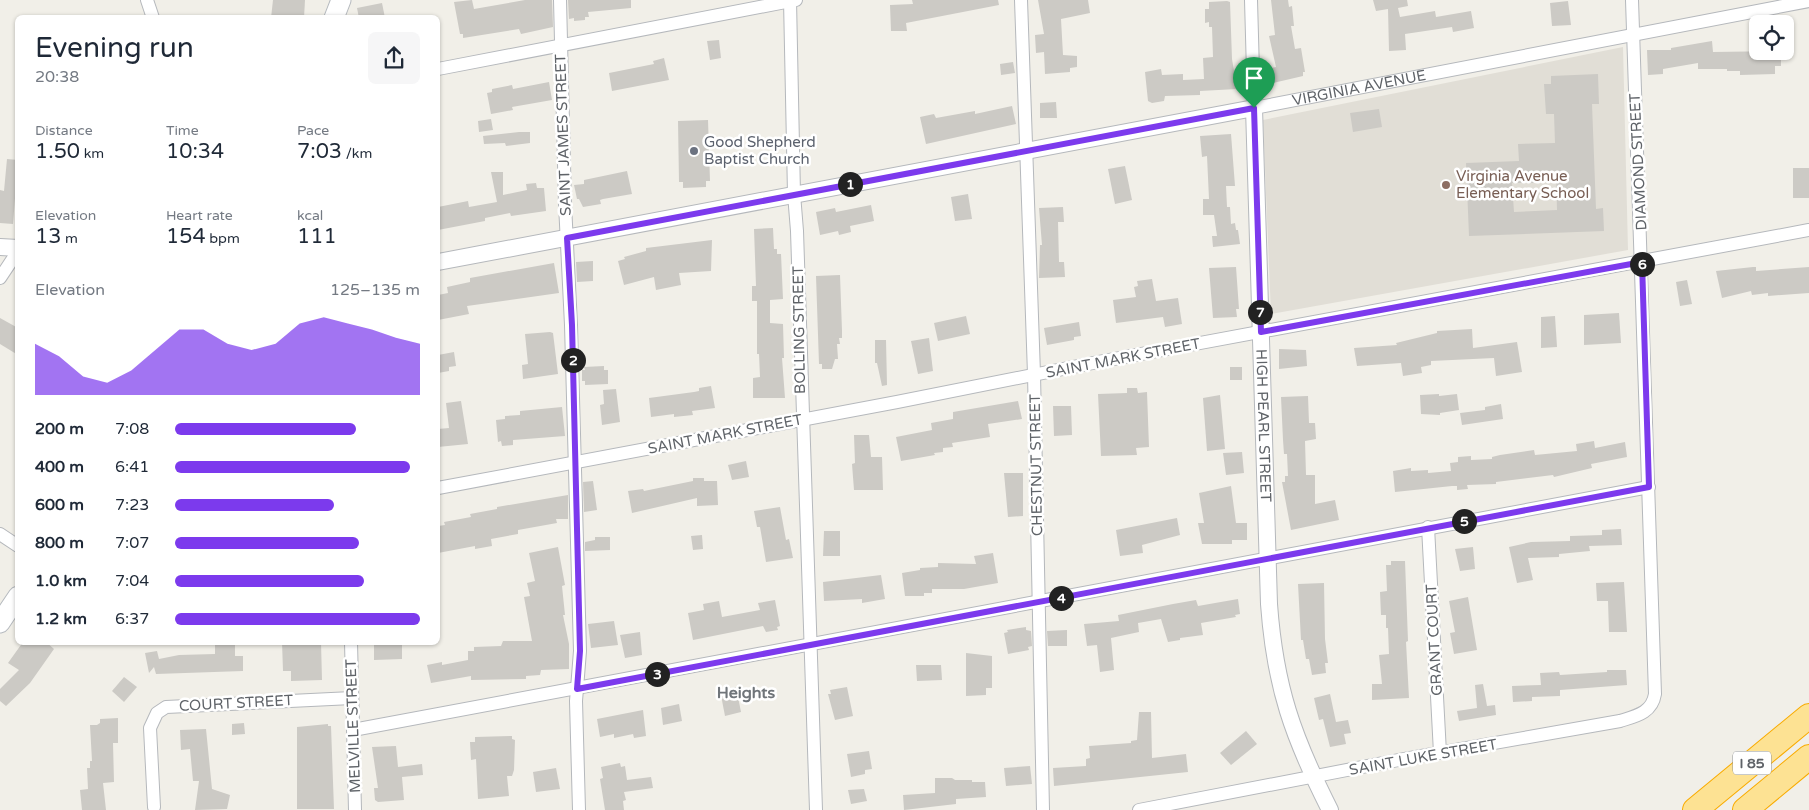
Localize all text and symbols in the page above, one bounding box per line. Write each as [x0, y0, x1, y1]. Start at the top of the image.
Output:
map controls [1749, 15, 1794, 60]
button: locate [1749, 15, 1794, 60]
text: Evening run [35, 31, 194, 65]
button: share [368, 32, 420, 84]
street label: SAINT JAMES STREET [551, 54, 575, 216]
pin [1233, 57, 1275, 108]
icon: arrive [1240, 64, 1268, 92]
street label: VIRGINIA AVENUE [1291, 66, 1427, 109]
text: 20:38 [35, 67, 79, 87]
street label: DIAMOND STREET [1625, 93, 1651, 231]
text: Distance [35, 122, 93, 139]
text: Time [166, 122, 199, 139]
text: Pace [297, 122, 329, 139]
place label: Good Shepherd Baptist Church [704, 133, 816, 168]
text: 1.50 [35, 139, 80, 164]
text: 10:34 [166, 139, 224, 164]
text: 7:03 [297, 139, 342, 164]
text: km [80, 145, 104, 162]
text: /km [342, 145, 372, 162]
marker: Good Shepherd Baptist Church [688, 145, 700, 157]
place label: Virginia Avenue Elementary School [1456, 167, 1589, 202]
pin: 1 [838, 172, 862, 196]
text: 1 [846, 176, 855, 193]
marker: Virginia Avenue Elementary School [1440, 179, 1452, 191]
text: Elevation [35, 207, 96, 224]
text: Heart rate [166, 207, 233, 224]
text: kcal [297, 207, 323, 224]
text: 13 [35, 224, 61, 249]
text: 154 [166, 224, 206, 249]
text: 111 [297, 224, 337, 249]
text: m [61, 230, 78, 247]
text: bpm [206, 230, 240, 247]
pin: 6 [1630, 252, 1654, 276]
text: 6 [1638, 256, 1647, 273]
street label: BOLLING STREET [789, 266, 809, 394]
text: Elevation [35, 280, 105, 300]
text: 125–135 m [330, 280, 420, 300]
pin: 7 [1248, 300, 1272, 324]
text: 7 [1256, 304, 1265, 321]
street label: SAINT MARK STREET [1044, 334, 1202, 382]
pin: 2 [560, 348, 586, 372]
street label: HIGH PEARL STREET [1252, 349, 1275, 502]
text: 2 [569, 352, 578, 369]
street label: CHESTNUT STREET [1026, 394, 1046, 536]
street label: SAINT MARK STREET [646, 410, 804, 458]
text: 200 m [35, 419, 84, 439]
text: 7:08 [115, 419, 149, 439]
text: 400 m [35, 457, 84, 477]
text: 6:41 [115, 457, 149, 477]
text: 600 m [35, 495, 84, 515]
text: 7:23 [115, 495, 149, 515]
pin: 5 [1452, 508, 1476, 534]
text: 5 [1460, 513, 1469, 530]
text: 800 m [35, 533, 84, 553]
text: 7:07 [115, 533, 149, 553]
text: 1.0 km [35, 571, 87, 591]
text: 7:04 [115, 571, 149, 591]
street label: GRANT COURT [1422, 584, 1446, 696]
pin: 4 [1048, 586, 1074, 610]
text: 4 [1057, 590, 1066, 607]
text: 1.2 km [35, 609, 87, 629]
text: 6:37 [115, 609, 149, 629]
street label: MELVILLE STREET [342, 659, 364, 793]
pin: 3 [644, 662, 670, 686]
text: 3 [653, 666, 662, 683]
district label: Heights [717, 683, 775, 703]
street label: COURT STREET [179, 691, 293, 715]
street label: SAINT LUKE STREET [1348, 735, 1498, 779]
road number: I 85 [1733, 751, 1771, 774]

